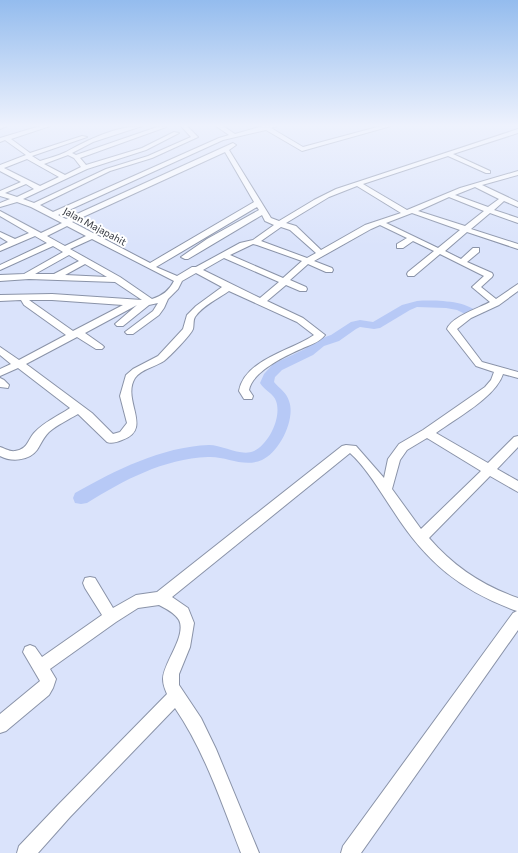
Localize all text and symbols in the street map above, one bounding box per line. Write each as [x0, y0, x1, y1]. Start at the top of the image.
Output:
street label: Jalan Majapahit [61, 204, 129, 248]

